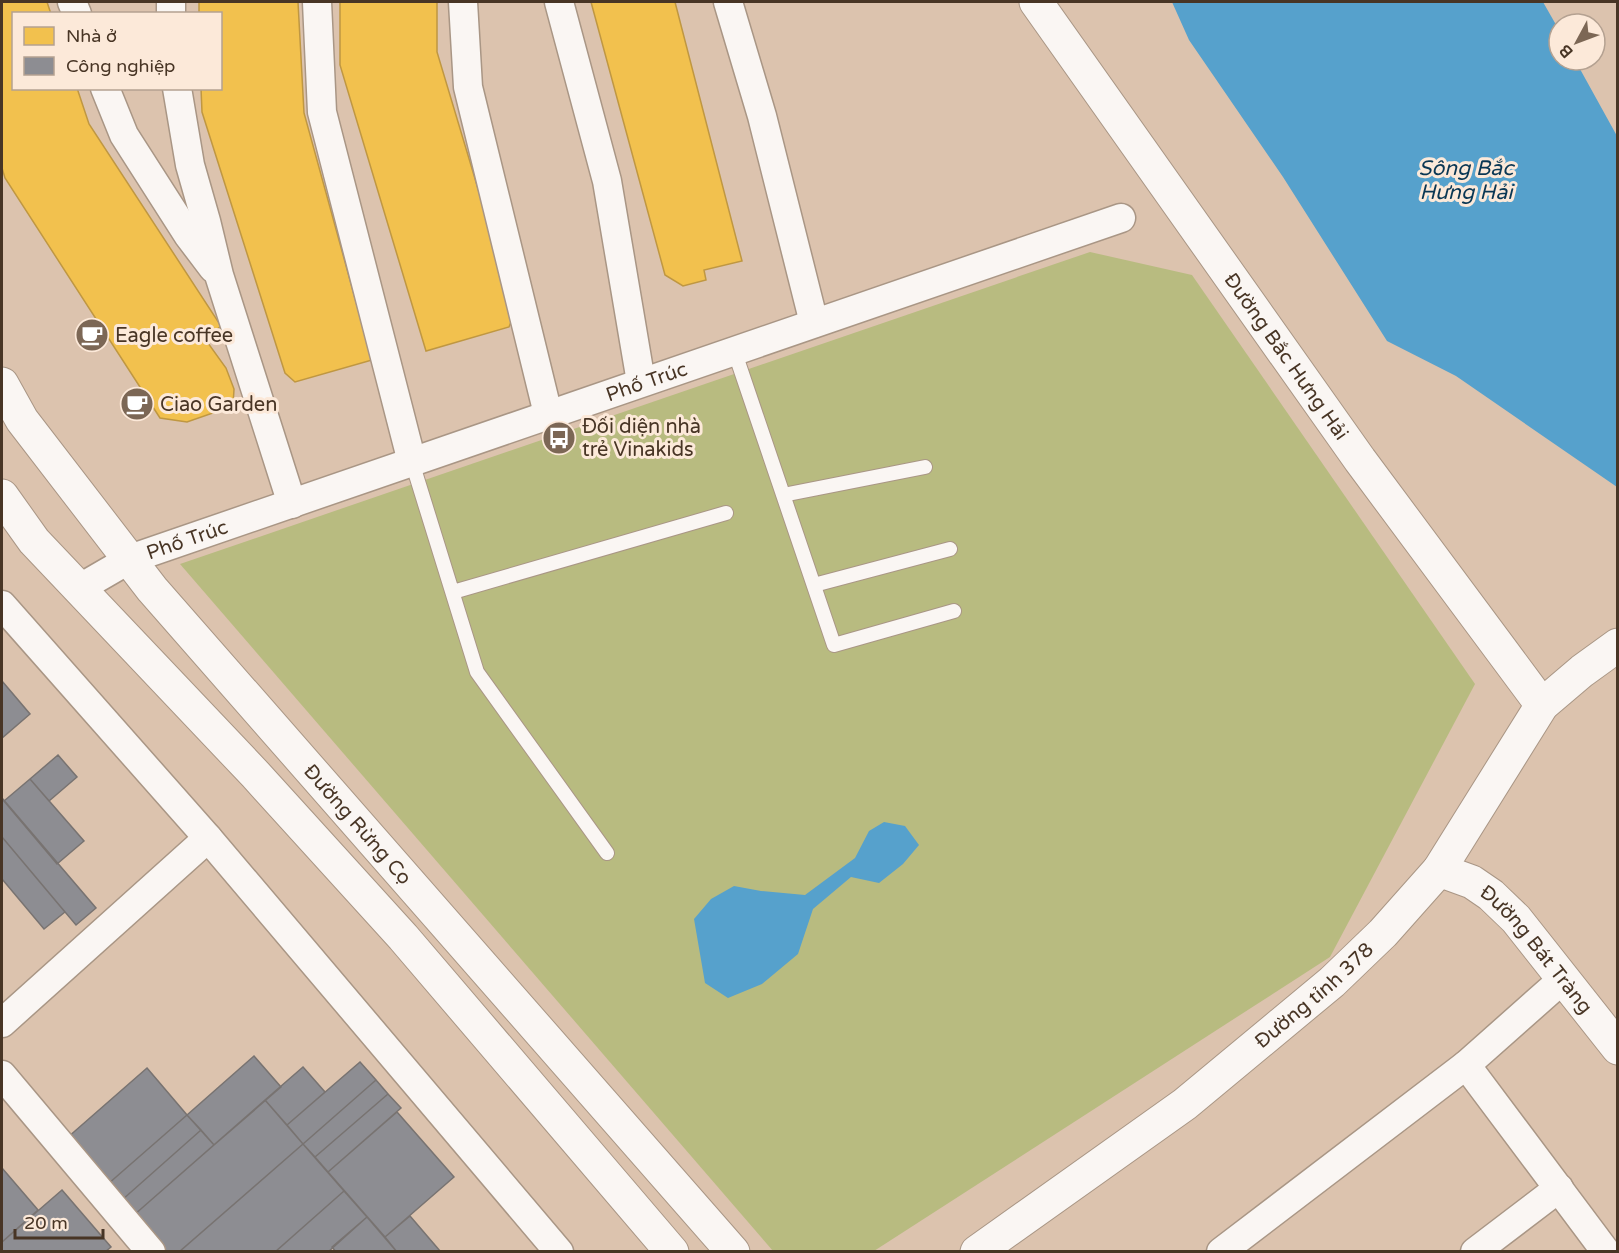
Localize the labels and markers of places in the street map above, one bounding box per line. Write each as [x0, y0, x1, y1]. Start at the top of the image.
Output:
cafe icon: Eagle coffee [74, 317, 110, 353]
place label: Eagle coffee [115, 324, 233, 348]
cafe icon: Ciao Garden [119, 386, 155, 422]
place label: Ciao Garden [160, 393, 277, 417]
place label: Đối diện nhà trẻ Vinakids [582, 415, 701, 462]
bus stop icon: Đối diện nhà trẻ Vinakids [541, 420, 577, 456]

